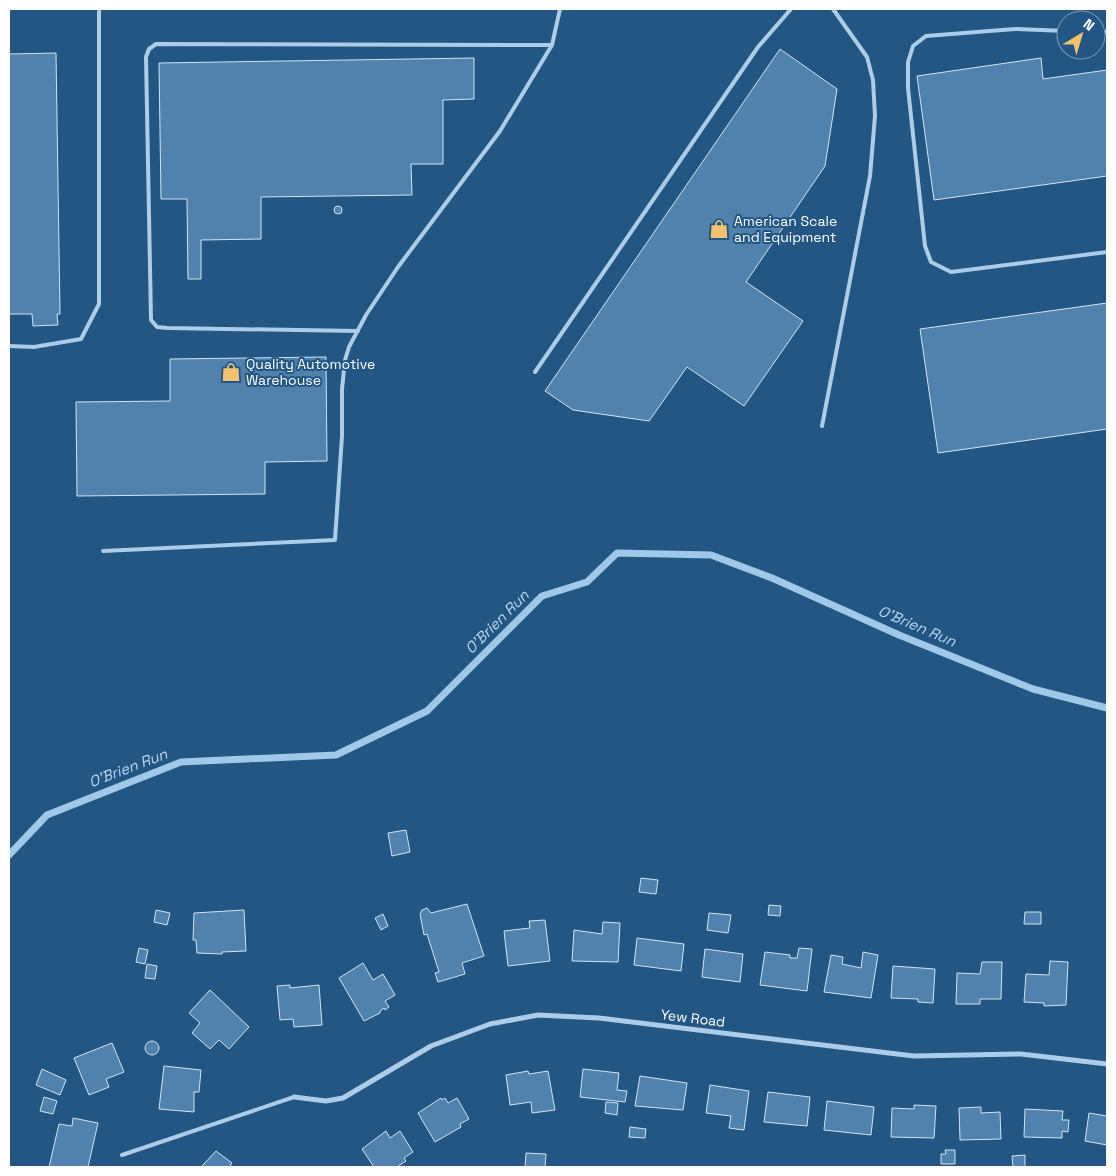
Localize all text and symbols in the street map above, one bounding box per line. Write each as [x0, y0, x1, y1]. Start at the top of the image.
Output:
north arrow [1056, 10, 1106, 60]
text: N [1080, 15, 1098, 35]
place label: American Scale and Equipment [734, 212, 837, 246]
shop icon: American Scale and Equipment [708, 218, 730, 240]
place label: Quality Automotive Warehouse [246, 355, 375, 389]
shop icon: Quality Automotive Warehouse [220, 361, 242, 383]
water label: O'Brien Run [461, 585, 533, 658]
water label: O'Brien Run [875, 601, 960, 651]
water label: O'Brien Run [86, 744, 171, 791]
street label: Yew Road [660, 1005, 726, 1031]

